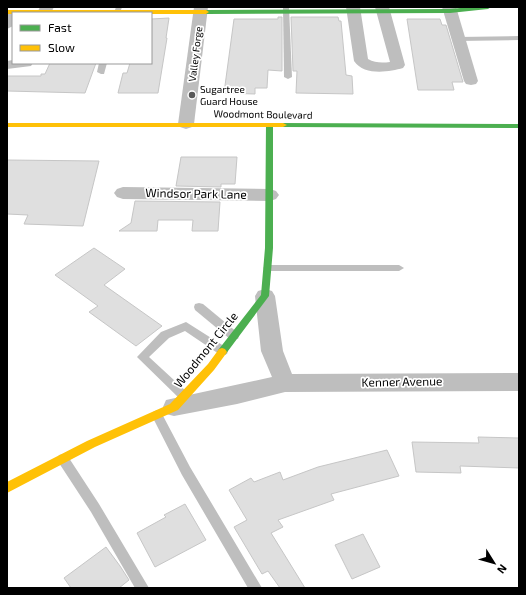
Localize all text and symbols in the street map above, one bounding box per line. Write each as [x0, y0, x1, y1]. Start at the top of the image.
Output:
legend [12, 12, 152, 64]
text: Fast [48, 20, 72, 34]
street label: Valley Forge [186, 26, 204, 82]
text: Slow [48, 40, 75, 54]
place label: Sugartree Guard House [200, 83, 258, 107]
marker: Sugartree Guard House [187, 90, 197, 100]
street label: Woodmont Boulevard [213, 107, 313, 121]
street label: Windsor Park Lane [145, 185, 247, 201]
street label: Woodmont Circle [170, 309, 240, 390]
street label: Kenner Avenue [361, 373, 443, 389]
north arrow [474, 543, 514, 583]
text: N [495, 562, 510, 576]

